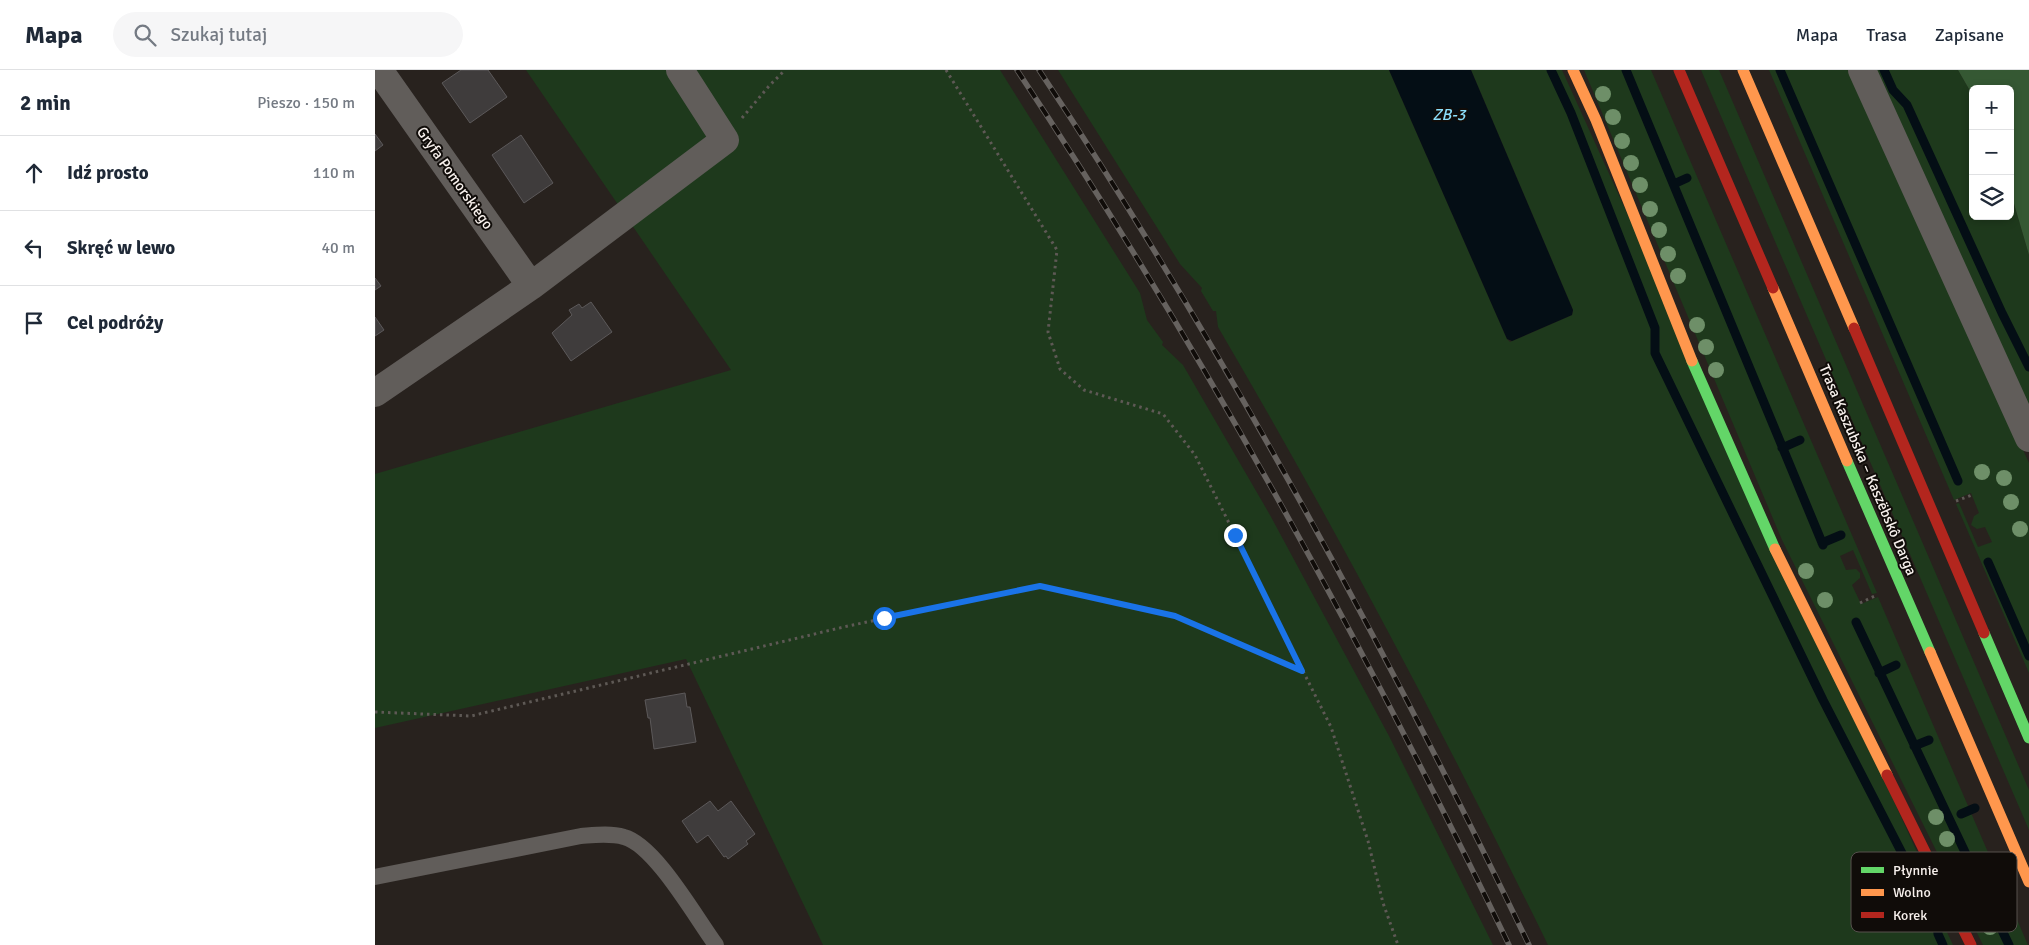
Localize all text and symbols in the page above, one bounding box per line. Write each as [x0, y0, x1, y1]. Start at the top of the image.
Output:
search box [113, 12, 463, 57]
text: Mapa [25, 20, 83, 50]
icon: search [131, 21, 159, 49]
text: Szukaj tutaj [171, 23, 267, 47]
text: Mapa [1796, 24, 1838, 46]
text: Trasa [1866, 24, 1907, 46]
text: Zapisane [1935, 24, 2004, 46]
map controls [1969, 85, 2014, 220]
button: + [1969, 85, 2014, 130]
text: 2 min [20, 90, 71, 116]
text: Pieszo · 150 m [257, 93, 355, 113]
water label: ZB-3 [1433, 105, 1467, 125]
street label: Gryfa Pomorskiego [413, 123, 497, 233]
button: − [1969, 130, 2014, 175]
icon: ahead [20, 159, 48, 187]
text: Idź prosto [67, 161, 149, 185]
text: 110 m [313, 163, 355, 183]
button: layers [1969, 175, 2014, 220]
icon: left [20, 234, 48, 262]
text: Skręć w lewo [67, 236, 175, 260]
text: 40 m [321, 238, 355, 258]
icon: arrive [20, 309, 48, 337]
text: Cel podróży [67, 311, 163, 335]
street label: Trasa Kaszubska – Kaszëbskô Darga [1815, 362, 1921, 578]
route end [1224, 524, 1247, 547]
route start [873, 607, 896, 630]
legend [1851, 852, 2017, 932]
text: Płynnie [1893, 862, 1938, 879]
text: Wolno [1893, 884, 1931, 901]
text: Korek [1893, 907, 1927, 924]

